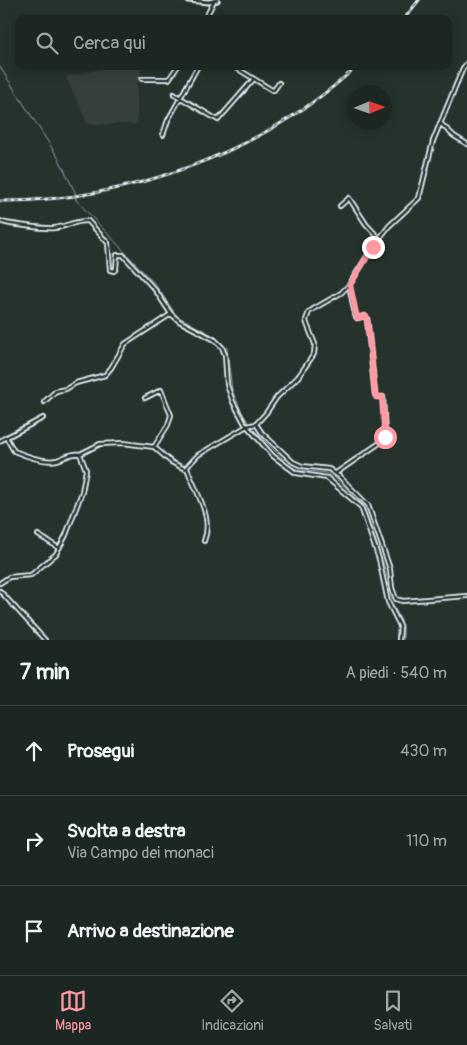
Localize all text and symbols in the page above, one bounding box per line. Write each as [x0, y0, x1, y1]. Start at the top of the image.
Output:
search box [15, 15, 452, 70]
icon: search [33, 29, 61, 57]
text: Cerca qui [73, 31, 145, 55]
north arrow [347, 85, 392, 130]
route end [362, 236, 385, 259]
route start [374, 426, 397, 449]
text: 7 min [20, 659, 70, 686]
text: A piedi · 540 m [345, 663, 447, 683]
icon: ahead [20, 737, 48, 765]
text: Prosegui [67, 739, 134, 763]
text: 430 m [400, 741, 447, 761]
text: Svolta a destra [67, 819, 186, 843]
icon: right [20, 827, 48, 855]
text: 110 m [406, 831, 447, 851]
text: Via Campo dei monaci [67, 843, 214, 863]
icon: arrive [20, 917, 48, 945]
text: Arrivo a destinazione [67, 919, 234, 943]
tab: Mappa [55, 987, 91, 1034]
tab: Indicazioni [201, 987, 264, 1034]
tab: Salvati [373, 987, 412, 1034]

